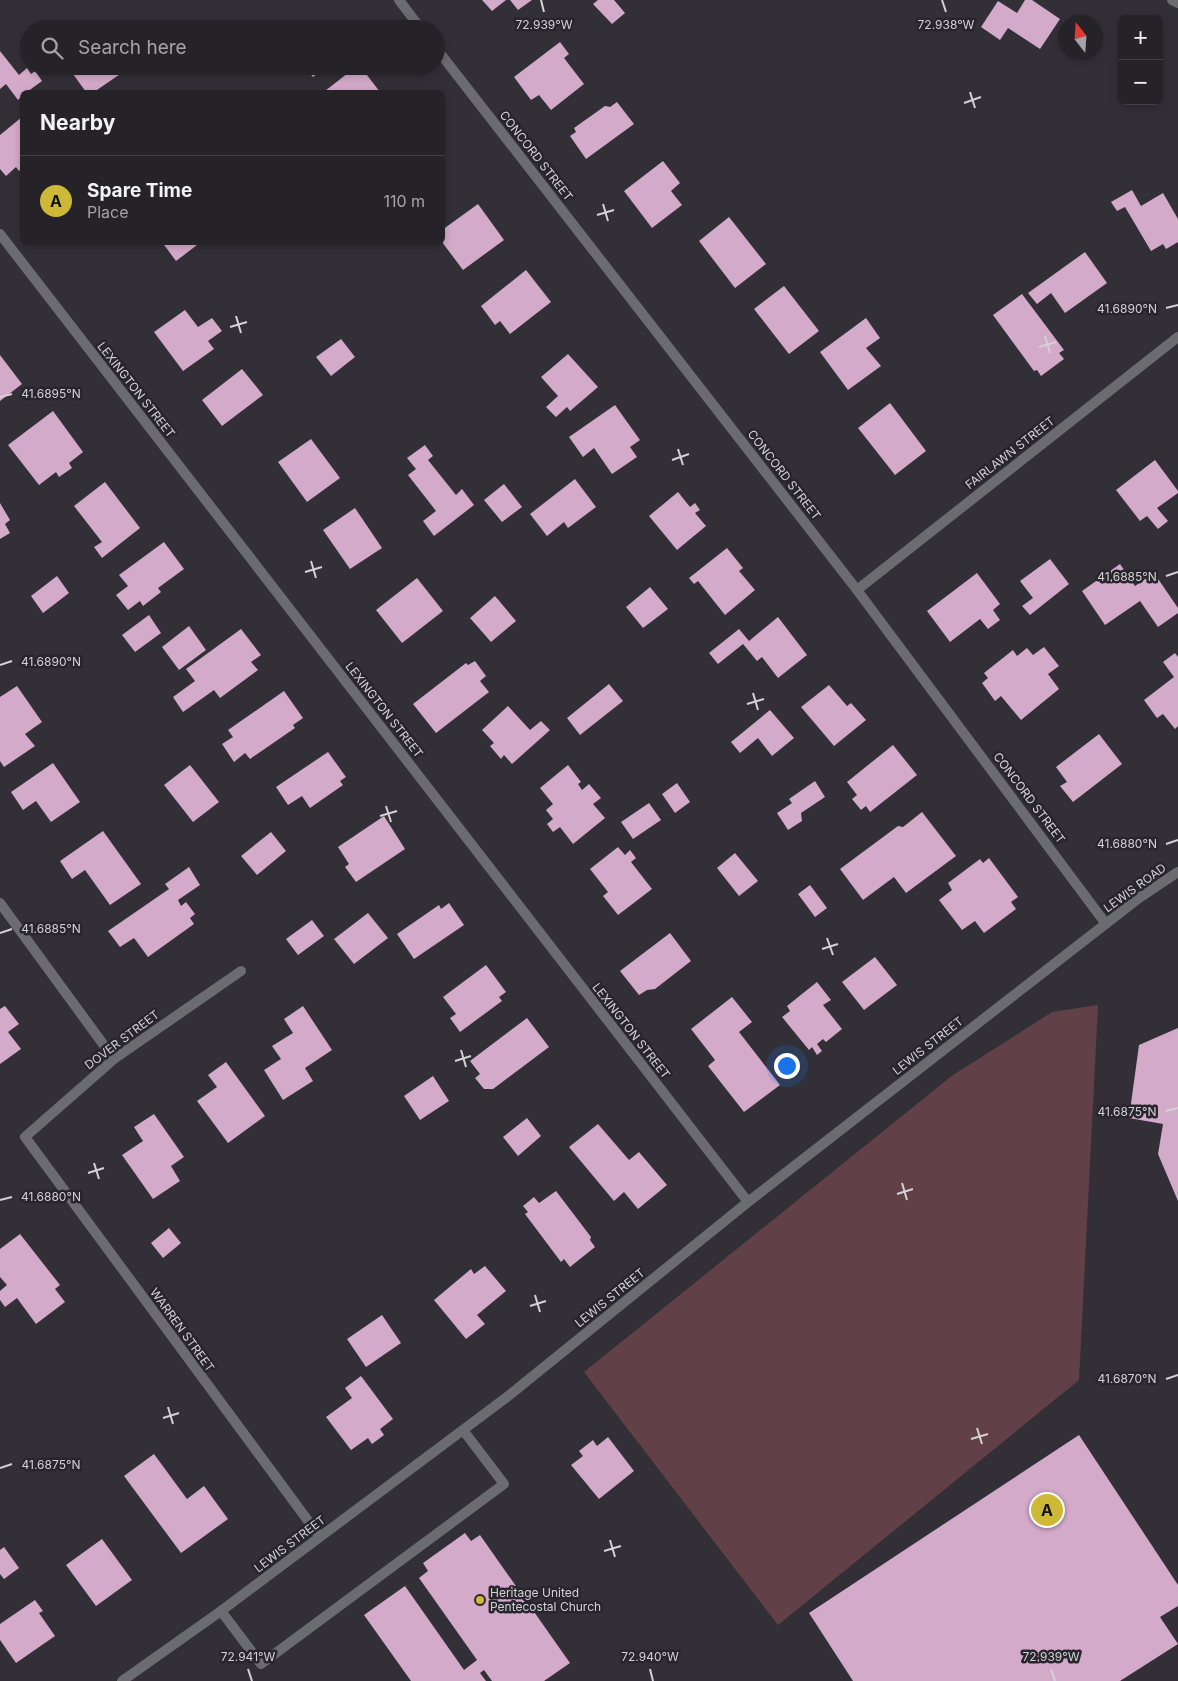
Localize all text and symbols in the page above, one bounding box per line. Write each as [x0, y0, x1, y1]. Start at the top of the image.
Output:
north arrow [1058, 15, 1103, 60]
map controls [1118, 15, 1163, 105]
button: + [1118, 15, 1163, 60]
text: 72.939°W [515, 17, 573, 32]
text: 72.938°W [918, 17, 975, 32]
search box [20, 20, 445, 75]
icon: search [38, 34, 66, 62]
text: Search here [78, 36, 187, 59]
button: − [1118, 60, 1163, 105]
street label: CONCORD STREET [497, 108, 576, 204]
text: Nearby [40, 110, 115, 135]
text: Spare Time [87, 179, 192, 202]
text: A [50, 191, 62, 211]
text: 110 m [383, 191, 425, 211]
text: Place [87, 202, 129, 222]
text: 41.6890°N [1097, 301, 1157, 316]
street label: LEXINGTON STREET [94, 339, 179, 441]
text: 41.6895°N [21, 386, 81, 401]
street label: FAIRLAWN STREET [962, 413, 1058, 492]
street label: CONCORD STREET [745, 427, 824, 523]
text: 41.6885°N [1097, 569, 1157, 584]
text: 41.6890°N [21, 654, 81, 669]
street label: LEXINGTON STREET [342, 659, 427, 761]
street label: CONCORD STREET [990, 749, 1069, 846]
text: 41.6880°N [1097, 836, 1157, 851]
street label: LEWIS ROAD [1101, 860, 1169, 915]
text: 41.6885°N [21, 921, 81, 936]
street label: LEXINGTON STREET [589, 980, 674, 1082]
street label: DOVER STREET [81, 1007, 162, 1072]
street label: LEWIS STREET [889, 1013, 966, 1078]
your location [774, 1053, 800, 1079]
text: 41.6875°N [1098, 1104, 1156, 1119]
text: 41.6880°N [21, 1189, 81, 1204]
street label: LEWIS STREET [572, 1265, 648, 1330]
street label: WARREN STREET [147, 1285, 218, 1375]
text: 41.6870°N [1097, 1371, 1157, 1386]
text: 41.6875°N [22, 1457, 80, 1472]
pin: A [1031, 1491, 1063, 1529]
street label: LEWIS STREET [251, 1512, 329, 1575]
place label: Heritage United Pentecostal Church [490, 1585, 601, 1614]
marker: Heritage United Pentecostal Church [474, 1594, 486, 1606]
text: 72.941°W [221, 1649, 275, 1664]
text: 72.940°W [621, 1649, 679, 1664]
text: 72.939°W [1022, 1649, 1080, 1664]

